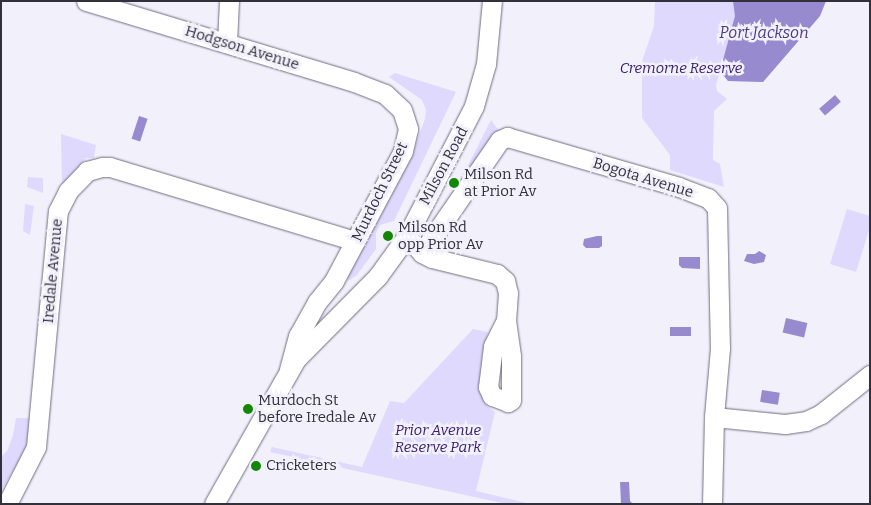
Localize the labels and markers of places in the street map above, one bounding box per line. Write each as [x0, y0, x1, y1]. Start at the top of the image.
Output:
place label: Milson Rd at Prior Av [464, 165, 536, 200]
marker: Milson Rd at Prior Av [448, 177, 460, 189]
place label: Milson Rd opp Prior Av [398, 218, 483, 253]
marker: Milson Rd opp Prior Av [382, 230, 394, 242]
place label: Murdoch St before Iredale Av [258, 391, 376, 426]
marker: Murdoch St before Iredale Av [242, 403, 254, 415]
place label: Cricketers [266, 457, 337, 475]
marker: Cricketers [250, 460, 262, 472]

